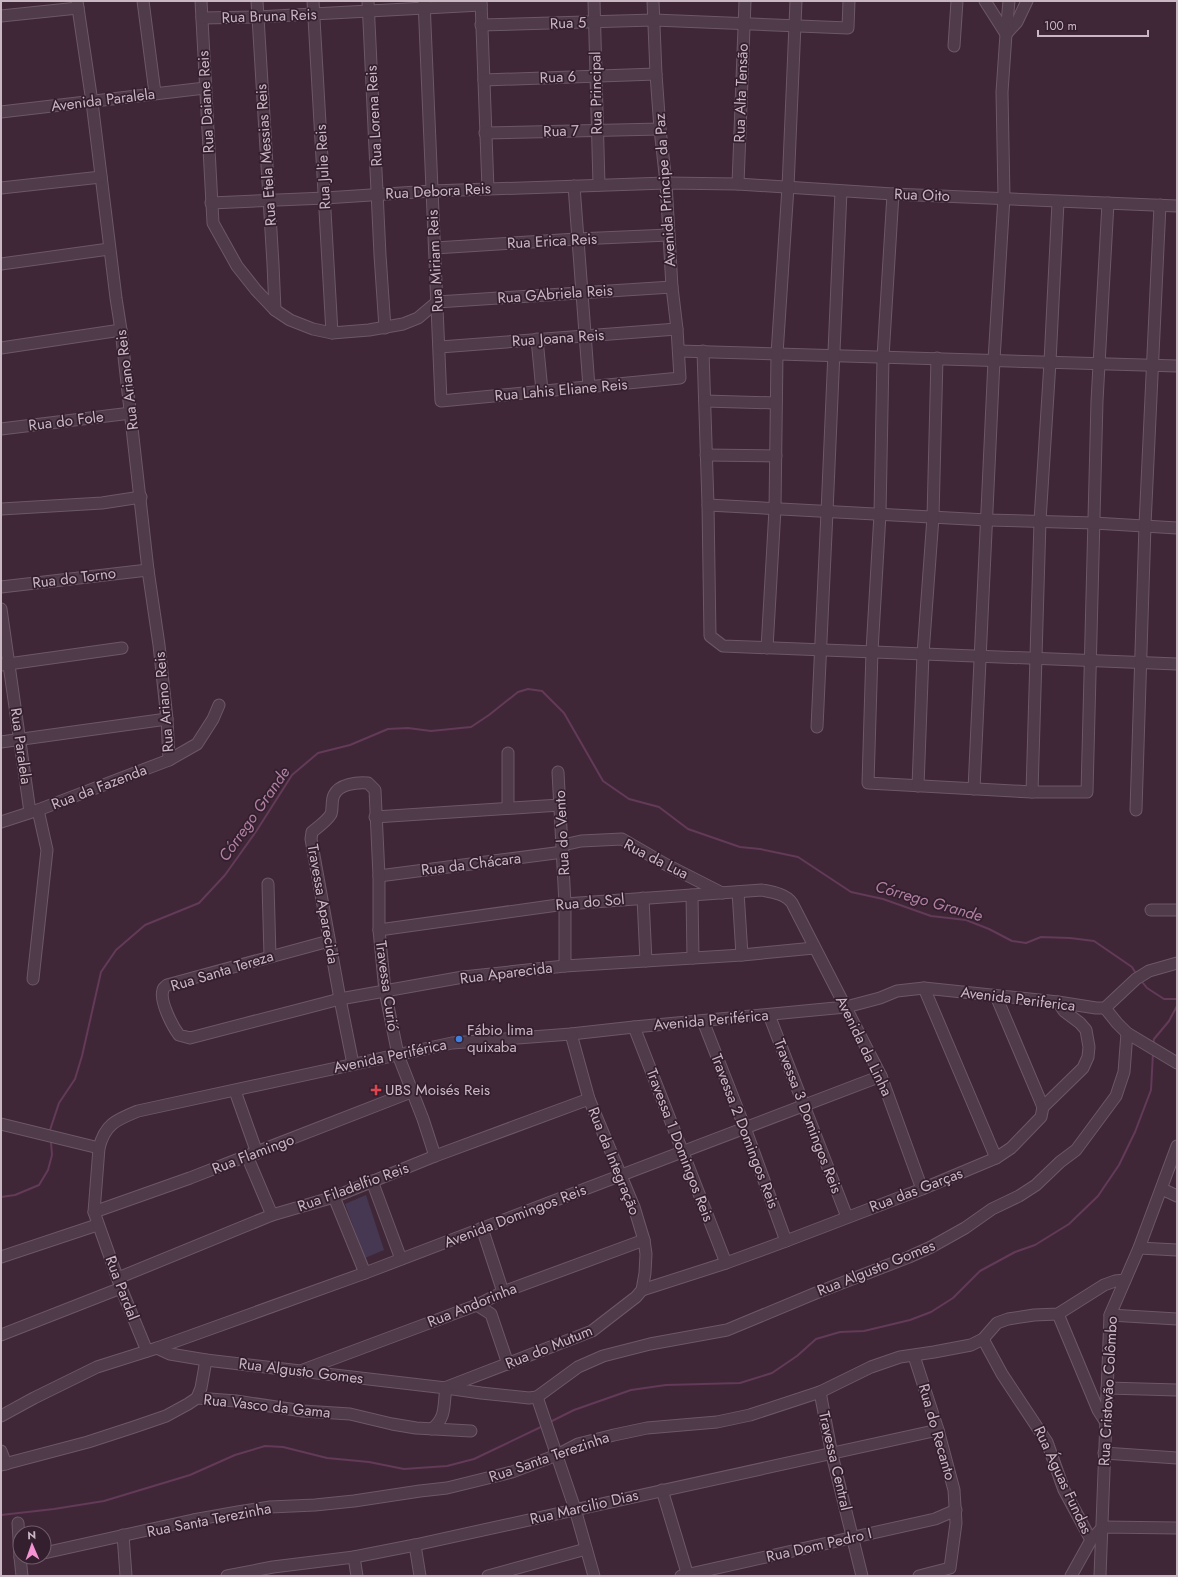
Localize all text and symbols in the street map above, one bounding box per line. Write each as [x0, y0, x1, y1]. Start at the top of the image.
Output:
street label: Rua Bruna Reis [221, 3, 317, 29]
street label: Rua 5 [549, 11, 587, 35]
scale bar [1038, 12, 1148, 38]
text: 100 m [1044, 17, 1077, 35]
street label: Rua Alta Tensão [728, 43, 754, 143]
street label: Rua Daiane Reis [192, 50, 220, 154]
street label: Rua Principal [584, 51, 608, 135]
street label: Rua Lorena Reis [360, 65, 388, 167]
street label: Rua 6 [539, 65, 577, 89]
street label: Avenida Paralela [50, 83, 156, 117]
street label: Rua Etela Messias Reis [250, 83, 282, 227]
street label: Avenida Príncipe da Paz [649, 112, 681, 268]
street label: Rua 7 [543, 119, 579, 143]
street label: Rua Julie Reis [310, 124, 336, 210]
street label: Rua Debora Reis [385, 177, 491, 205]
street label: Rua Oito [894, 183, 950, 207]
street label: Rua Miriam Reis [421, 209, 449, 313]
street label: Rua Erica Reis [506, 228, 598, 254]
street label: Rua GAbriela Reis [497, 279, 613, 309]
street label: Rua Joana Reis [511, 324, 605, 352]
street label: Rua Ariano Reis [110, 329, 144, 431]
street label: Rua Lahis Eliane Reis [494, 373, 628, 407]
street label: Rua do Fole [27, 405, 105, 437]
street label: Rua do Torno [31, 562, 117, 594]
street label: Rua Ariano Reis [149, 651, 179, 753]
street label: Rua Paralela [5, 706, 37, 786]
street label: Rua da Fazenda [48, 759, 150, 815]
water label: Córrego Grande [213, 762, 295, 866]
street label: Rua do Vento [549, 790, 575, 876]
street label: Rua da Lua [620, 833, 692, 885]
street label: Travessa Aparecida [302, 842, 344, 966]
street label: Rua da Chácara [420, 847, 522, 881]
water label: Córrego Grande [873, 875, 985, 927]
street label: Rua do Sol [555, 888, 625, 916]
street label: Travessa Curió [370, 939, 404, 1033]
street label: Rua Santa Tereza [168, 945, 276, 997]
street label: Rua Aparecida [458, 956, 554, 990]
street label: Avenida Periferica [959, 981, 1077, 1017]
street label: Avenida da Linha [830, 992, 898, 1100]
street label: Avenida Periférica [653, 1004, 769, 1036]
place label: Fábio lima quixaba [467, 1019, 533, 1058]
street label: Avenida Periférica [331, 1033, 449, 1079]
marker: Fábio lima quixaba [454, 1034, 464, 1044]
street label: Travessa 3 Domingos Reis [768, 1036, 848, 1196]
street label: Travessa 2 Domingos Reis [705, 1050, 785, 1212]
street label: Travessa 1 Domingos Reis [641, 1065, 719, 1225]
place label: UBS Moisés Reis [385, 1079, 490, 1101]
marker: UBS Moisés Reis [370, 1084, 382, 1096]
street label: Rua da Integração [582, 1104, 646, 1218]
street label: Rua Flamingo [209, 1128, 297, 1180]
street label: Rua Filadelfio Reis [294, 1157, 412, 1217]
street label: Rua das Garças [866, 1162, 966, 1218]
street label: Avenida Domingos Reis [441, 1179, 589, 1253]
street label: Rua Algusto Gomes [814, 1234, 938, 1302]
street label: Rua Pardal [100, 1253, 144, 1323]
street label: Rua Andorinha [424, 1277, 520, 1333]
street label: Rua Cristovão Colômbo [1093, 1316, 1123, 1466]
street label: Rua do Mutum [502, 1319, 596, 1375]
street label: Rua Algusto Gomes [237, 1352, 365, 1390]
street label: Rua do Recanto [913, 1381, 961, 1483]
street label: Rua Vasco da Gama [202, 1388, 332, 1424]
street label: Travessa Central [813, 1409, 857, 1513]
street label: Rua Águas Fundas [1028, 1422, 1098, 1538]
street label: Rua Santa Terezinha [486, 1426, 612, 1488]
street label: Rua Marcilio Dias [528, 1484, 640, 1530]
street label: Rua Santa Terezinha [145, 1497, 273, 1543]
street label: Rua Dom Pedro I [764, 1522, 874, 1568]
north arrow [12, 1525, 52, 1565]
text: N [27, 1527, 36, 1543]

